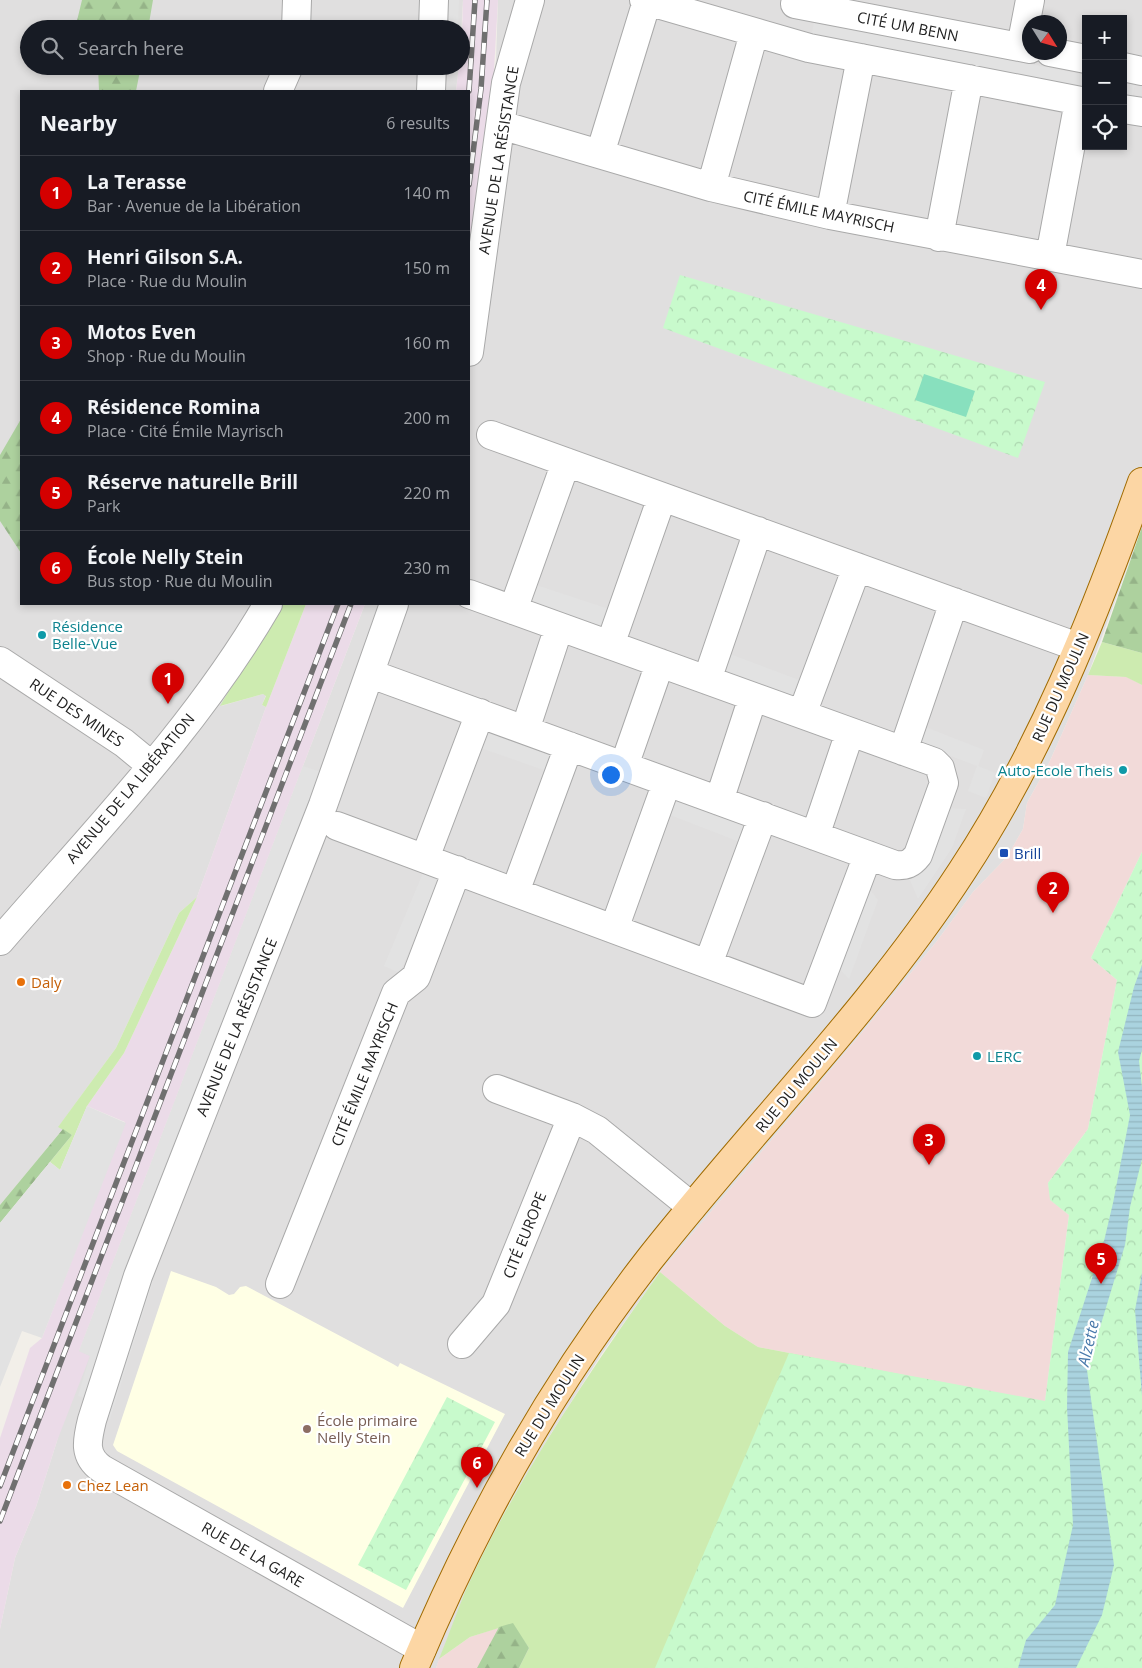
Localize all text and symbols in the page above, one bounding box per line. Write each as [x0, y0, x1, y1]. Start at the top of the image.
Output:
street label: CITÉ UM BENN [855, 6, 961, 46]
north arrow [1022, 15, 1067, 60]
map controls [1082, 15, 1127, 150]
button: + [1082, 15, 1127, 60]
search box [20, 20, 470, 75]
icon: search [38, 34, 66, 62]
text: Search here [78, 35, 184, 61]
button: − [1082, 60, 1127, 105]
street label: AVENUE DE LA RÉSISTANCE [473, 64, 523, 256]
button: locate [1082, 105, 1127, 150]
text: Nearby [40, 109, 117, 137]
text: 6 results [386, 112, 450, 134]
text: La Terasse [87, 169, 187, 195]
text: 1 [51, 182, 61, 204]
text: 140 m [404, 182, 450, 204]
street label: CITÉ ÉMILE MAYRISCH [742, 185, 896, 237]
text: Bar · Avenue de la Libération [87, 195, 301, 217]
text: Henri Gilson S.A. [87, 244, 243, 270]
text: 2 [51, 257, 61, 279]
text: 150 m [404, 257, 450, 279]
pin: 4 [1025, 269, 1057, 310]
text: Place · Rue du Moulin [87, 270, 247, 292]
text: Motos Even [87, 319, 196, 345]
text: 3 [51, 332, 61, 354]
text: 160 m [404, 332, 450, 354]
text: Shop · Rue du Moulin [87, 345, 246, 367]
text: Résidence Romina [87, 394, 260, 420]
text: 4 [51, 407, 61, 429]
text: 200 m [404, 407, 450, 429]
text: Place · Cité Émile Mayrisch [87, 420, 284, 442]
text: Réserve naturelle Brill [87, 469, 298, 495]
text: 5 [51, 482, 61, 504]
text: 220 m [404, 482, 450, 504]
text: Park [87, 495, 120, 517]
text: École Nelly Stein [87, 544, 243, 570]
text: 6 [51, 557, 61, 579]
text: 230 m [404, 557, 450, 579]
text: Bus stop · Rue du Moulin [87, 570, 273, 592]
place label: Résidence Belle-Vue [52, 616, 123, 653]
marker: Résidence Belle-Vue [36, 629, 48, 641]
street label: RUE DU MOULIN [1027, 629, 1093, 745]
pin: 1 [152, 663, 184, 704]
street label: RUE DES MINES [26, 673, 128, 751]
street label: AVENUE DE LA LIBÉRATION [61, 709, 199, 867]
place label: Auto-Ecole Theis [998, 760, 1113, 780]
your location [598, 762, 624, 788]
marker: Auto-Ecole Theis [1117, 764, 1129, 776]
place label: Brill [1014, 843, 1041, 863]
marker: Brill [998, 847, 1010, 859]
pin: 2 [1037, 872, 1069, 913]
street label: AVENUE DE LA RÉSISTANCE [191, 935, 281, 1119]
place label: Daly [31, 972, 62, 992]
marker: Daly [15, 976, 27, 988]
street label: CITÉ ÉMILE MAYRISCH [326, 999, 402, 1149]
street label: RUE DU MOULIN [751, 1034, 841, 1136]
place label: LERC [987, 1046, 1022, 1066]
marker: LERC [971, 1050, 983, 1062]
pin: 3 [913, 1124, 945, 1165]
street label: CITÉ EUROPE [498, 1189, 550, 1281]
pin: 5 [1085, 1243, 1117, 1284]
water label: Alzette [1072, 1318, 1104, 1369]
street label: RUE DU MOULIN [509, 1350, 589, 1460]
place label: École primaire Nelly Stein [317, 1410, 417, 1447]
marker: École primaire Nelly Stein [301, 1423, 313, 1435]
pin: 6 [461, 1447, 493, 1488]
place label: Chez Lean [77, 1475, 149, 1495]
marker: Chez Lean [61, 1479, 73, 1491]
street label: RUE DE LA GARE [198, 1517, 308, 1591]

